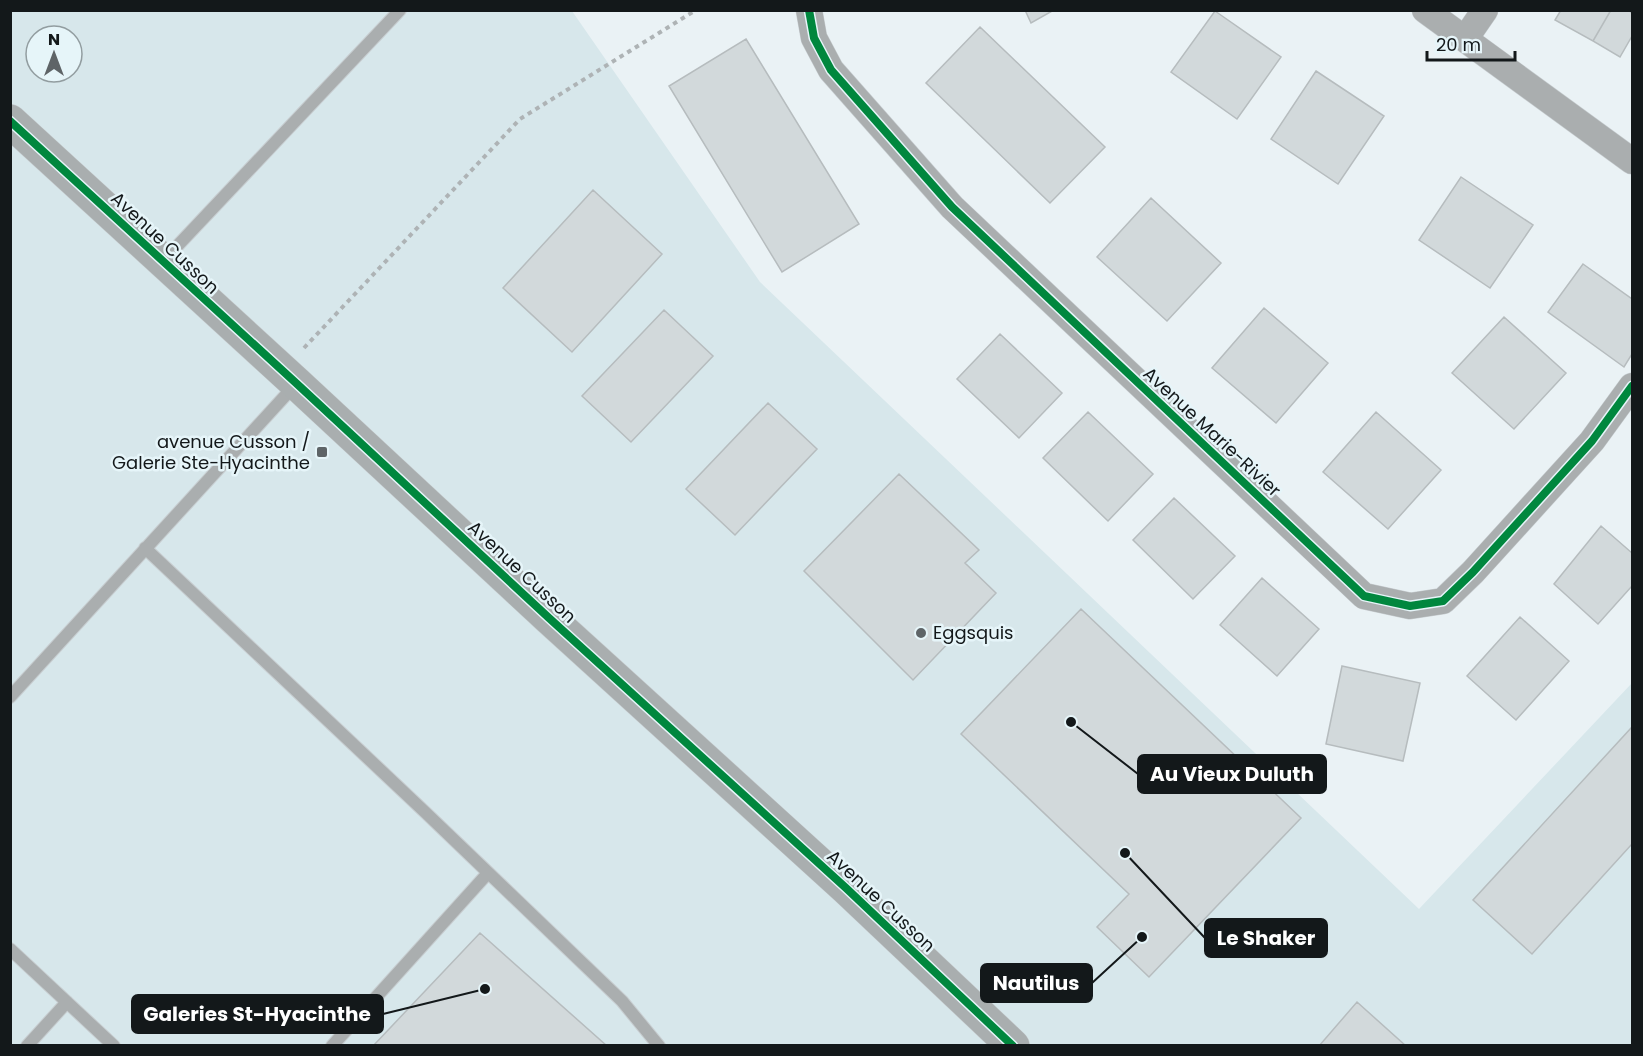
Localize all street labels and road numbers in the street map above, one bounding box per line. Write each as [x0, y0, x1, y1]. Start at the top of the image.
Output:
street label: Avenue Cusson [106, 186, 225, 299]
street label: Avenue Marie-Rivier [1138, 361, 1287, 502]
street label: Avenue Cusson [463, 515, 582, 628]
street label: Avenue Cusson [822, 844, 941, 957]

